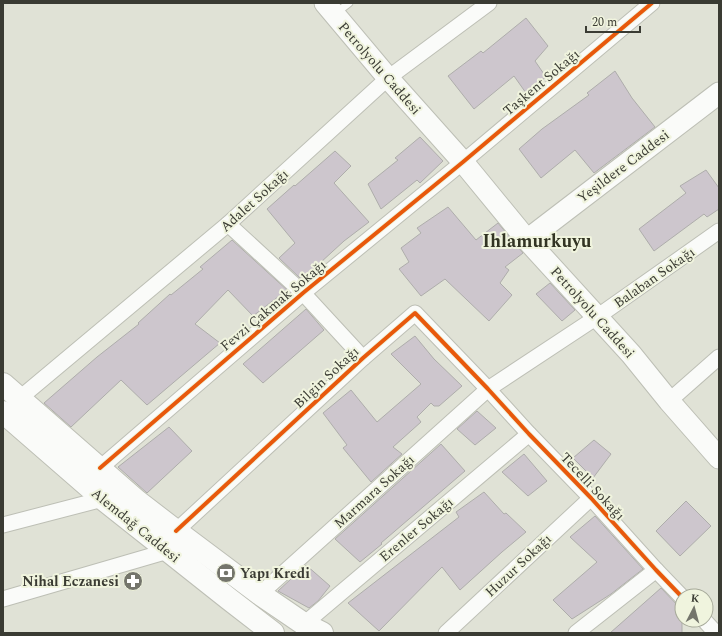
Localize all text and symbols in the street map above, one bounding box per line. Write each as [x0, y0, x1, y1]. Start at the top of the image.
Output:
scale bar [586, 8, 640, 34]
text: 20 m [592, 13, 617, 32]
street label: Petrolyolu Caddesi [333, 17, 426, 120]
street label: Taşkent Sokağı [498, 44, 584, 121]
street label: Yeşildere Caddesi [573, 125, 674, 208]
street label: Adalet Sokağı [215, 164, 293, 237]
district label: Ihlamurkuyu [483, 228, 592, 255]
street label: Balaban Sokağı [609, 242, 699, 313]
street label: Fevzi Çakmak Sokağı [216, 255, 331, 356]
street label: Petrolyolu Caddesi [546, 262, 640, 363]
street label: Bilgin Sokağı [289, 341, 364, 413]
street label: Tecelli Sokağı [555, 447, 630, 525]
street label: Marmara Sokağı [329, 449, 419, 533]
street label: Alemdağ Caddesi [87, 483, 185, 568]
street label: Erenler Sokağı [375, 492, 458, 567]
street label: Huzur Sokağı [480, 529, 556, 602]
bank icon: Yapı Kredi [215, 562, 237, 584]
place label: Yapı Kredi [240, 563, 310, 584]
pharmacy icon: Nihal Eczanesi [122, 570, 144, 592]
place label: Nihal Eczanesi [22, 571, 119, 592]
north arrow [674, 588, 714, 628]
text: K [690, 590, 701, 608]

